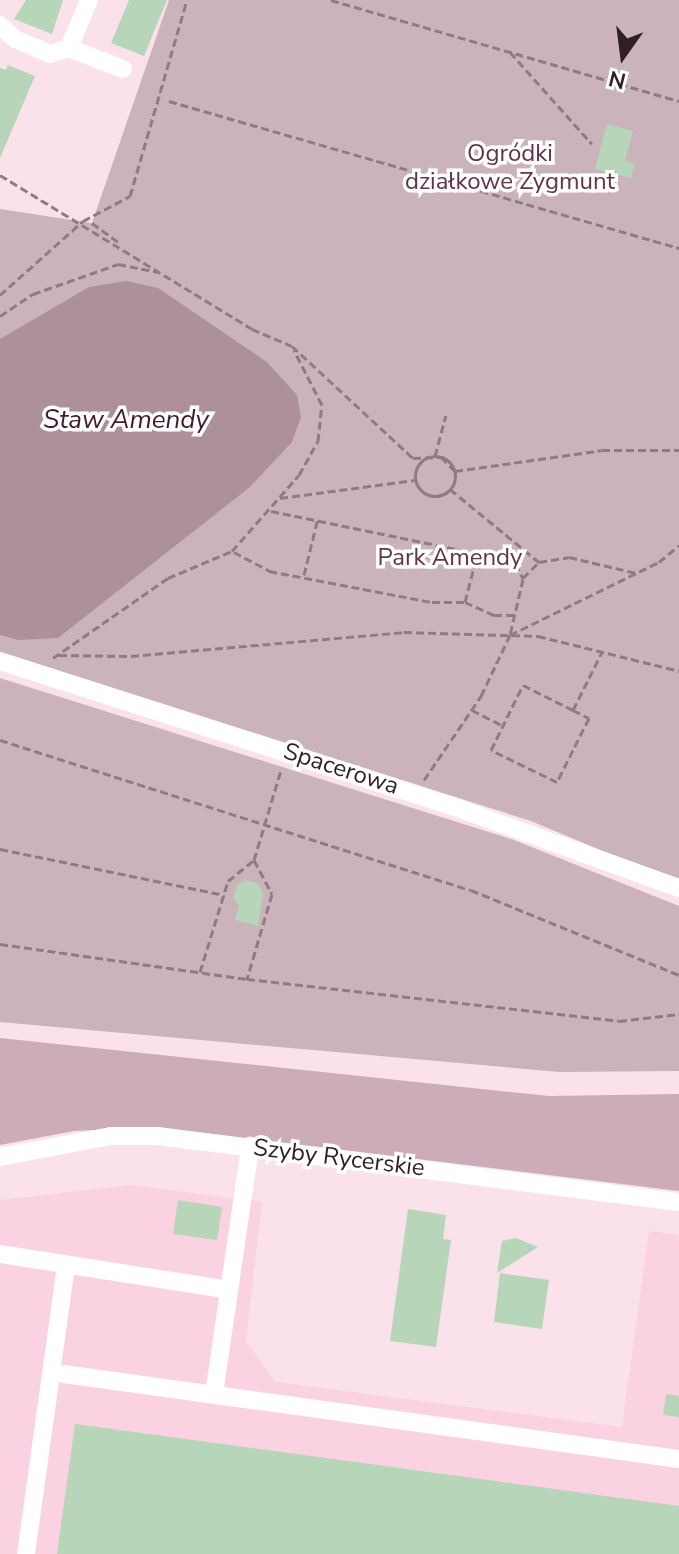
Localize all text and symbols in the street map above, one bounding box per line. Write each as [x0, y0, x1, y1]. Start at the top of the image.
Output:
north arrow [583, 16, 663, 96]
text: N [606, 63, 629, 96]
park label: Ogródki działkowe Zygmunt [405, 140, 615, 196]
water label: Staw Amendy [43, 404, 209, 436]
park label: Park Amendy [378, 544, 522, 572]
street label: Spacerowa [280, 737, 402, 801]
street label: Szyby Rycerskie [252, 1133, 426, 1183]

